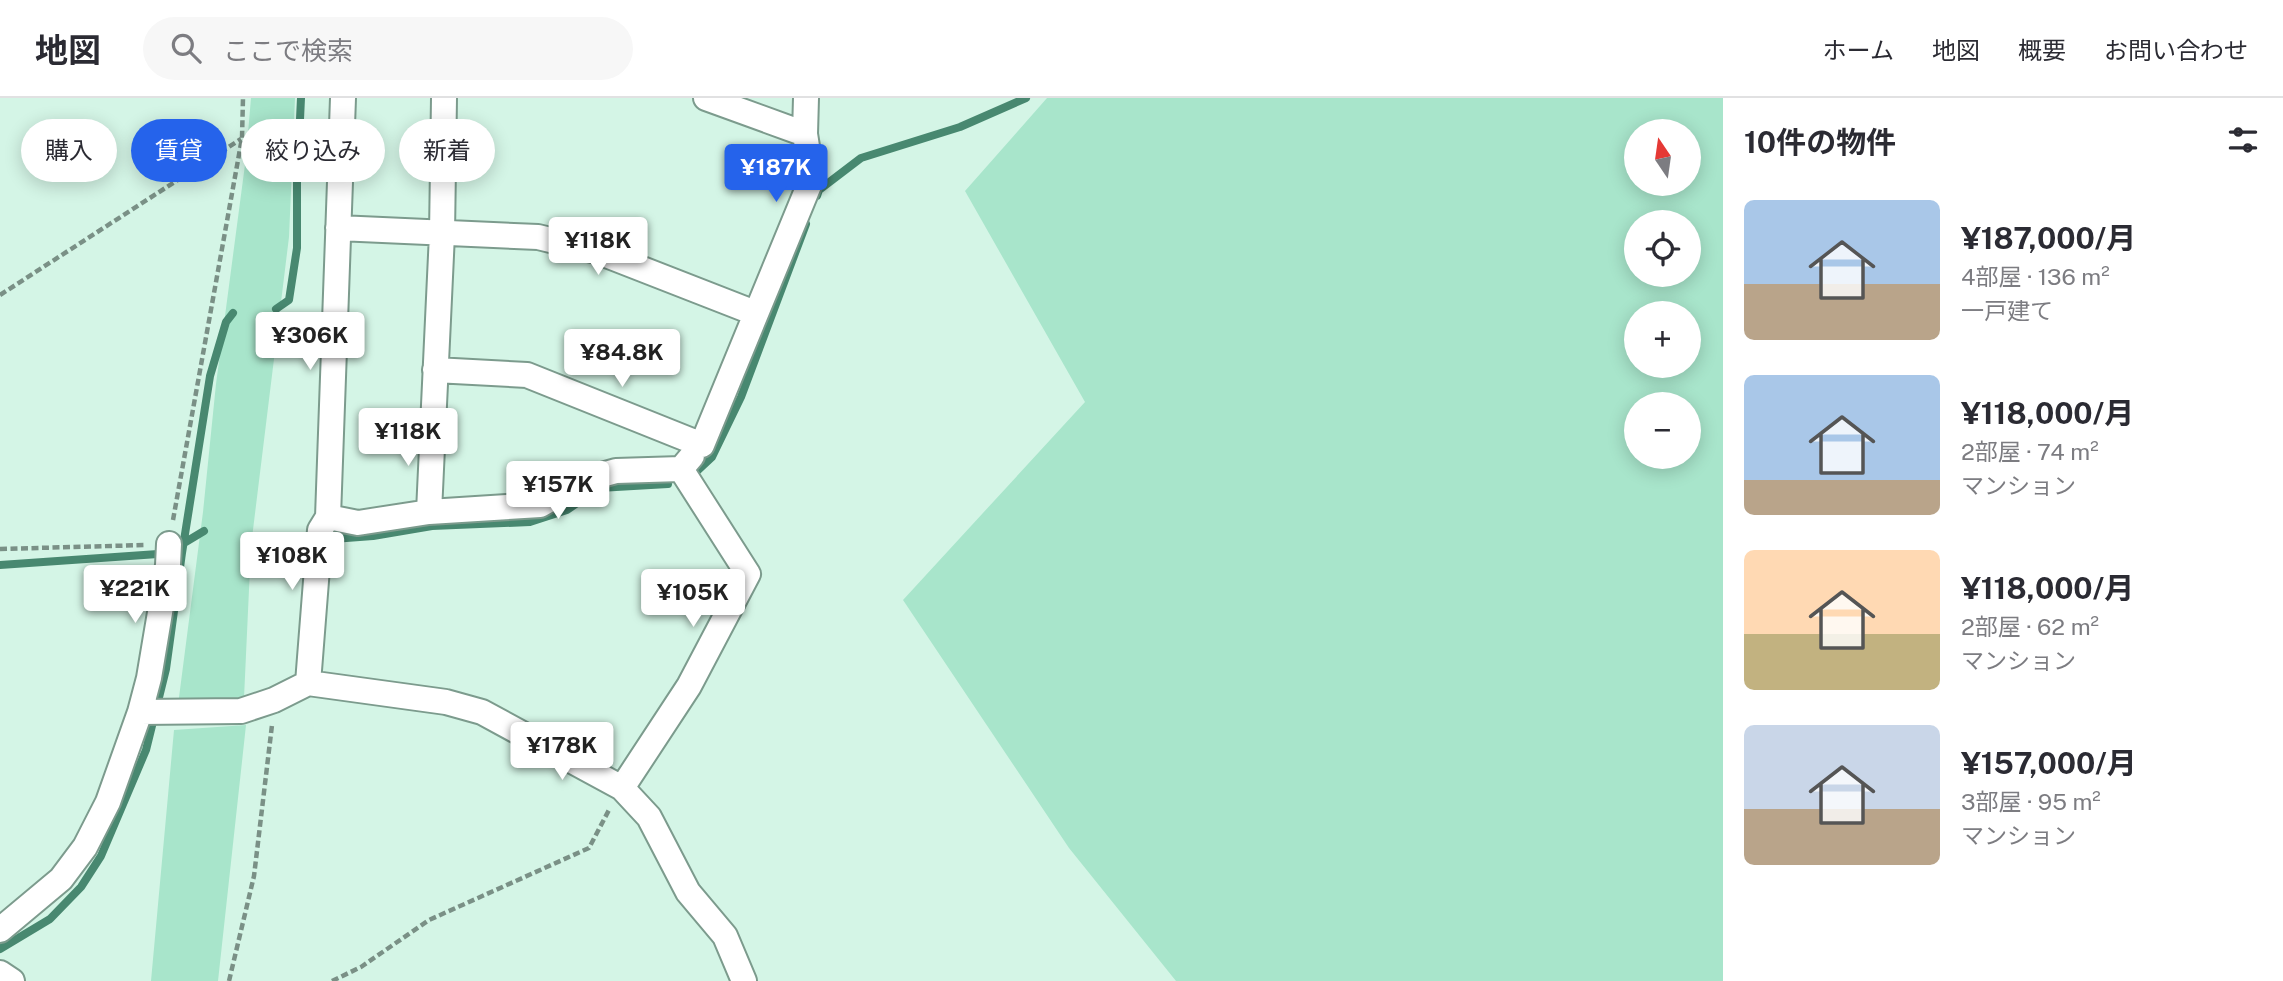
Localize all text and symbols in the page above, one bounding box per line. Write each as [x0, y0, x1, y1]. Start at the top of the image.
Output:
search box [143, 17, 633, 80]
icon: search [167, 29, 205, 67]
text: 地図 [35, 31, 101, 69]
text: ここで検索 [223, 35, 353, 66]
text: ホーム [1823, 36, 1894, 64]
text: 地図 [1932, 36, 1980, 64]
text: 概要 [2018, 36, 2066, 64]
text: お問い合わせ [2104, 36, 2248, 64]
chip: 購入 [21, 119, 117, 182]
chip: 賃貸 [131, 119, 227, 182]
chip: 絞り込み [241, 119, 385, 182]
chip: 新着 [399, 119, 495, 182]
north arrow [1624, 119, 1701, 196]
map controls [1624, 119, 1701, 469]
icon: filters [2224, 121, 2262, 159]
text: 10件の物件 [1744, 124, 1896, 160]
pin: ¥187K [727, 144, 825, 204]
text: ¥187K [741, 153, 811, 180]
button: locate [1624, 210, 1701, 287]
pin: ¥118K [549, 218, 647, 277]
text: ¥187,000/月 [1961, 220, 2136, 256]
text: ¥118K [565, 226, 631, 253]
icon: home [1800, 228, 1884, 312]
text: 4部屋 · 136 m² [1961, 263, 2110, 290]
text: 一戸建て [1961, 297, 2053, 324]
button: + [1624, 301, 1701, 378]
pin: ¥306K [261, 313, 359, 372]
text: ¥306K [272, 321, 348, 348]
pin: ¥84.8K [565, 330, 679, 389]
text: ¥84.8K [580, 338, 664, 365]
button: − [1624, 392, 1701, 469]
text: ¥118,000/月 [1961, 395, 2134, 431]
icon: home [1800, 403, 1884, 487]
pin: ¥118K [359, 408, 457, 468]
text: ¥118K [375, 417, 441, 444]
text: 2部屋 · 74 m² [1961, 438, 2099, 465]
pin: ¥157K [509, 462, 607, 521]
text: ¥157K [522, 470, 594, 497]
text: マンション [1961, 472, 2076, 499]
pin: ¥108K [243, 532, 341, 592]
text: ¥108K [256, 541, 328, 568]
pin: ¥221K [86, 566, 184, 625]
pin: ¥105K [644, 570, 742, 629]
text: ¥118,000/月 [1961, 570, 2134, 606]
text: ¥221K [100, 574, 170, 601]
text: ¥105K [657, 578, 729, 605]
icon: home [1800, 578, 1884, 662]
text: 2部屋 · 62 m² [1961, 613, 2099, 640]
text: マンション [1961, 647, 2076, 674]
pin: ¥178K [513, 722, 611, 782]
text: ¥178K [526, 731, 598, 758]
text: ¥157,000/月 [1961, 745, 2137, 781]
icon: home [1800, 753, 1884, 837]
text: 3部屋 · 95 m² [1961, 788, 2101, 815]
text: マンション [1961, 822, 2076, 849]

